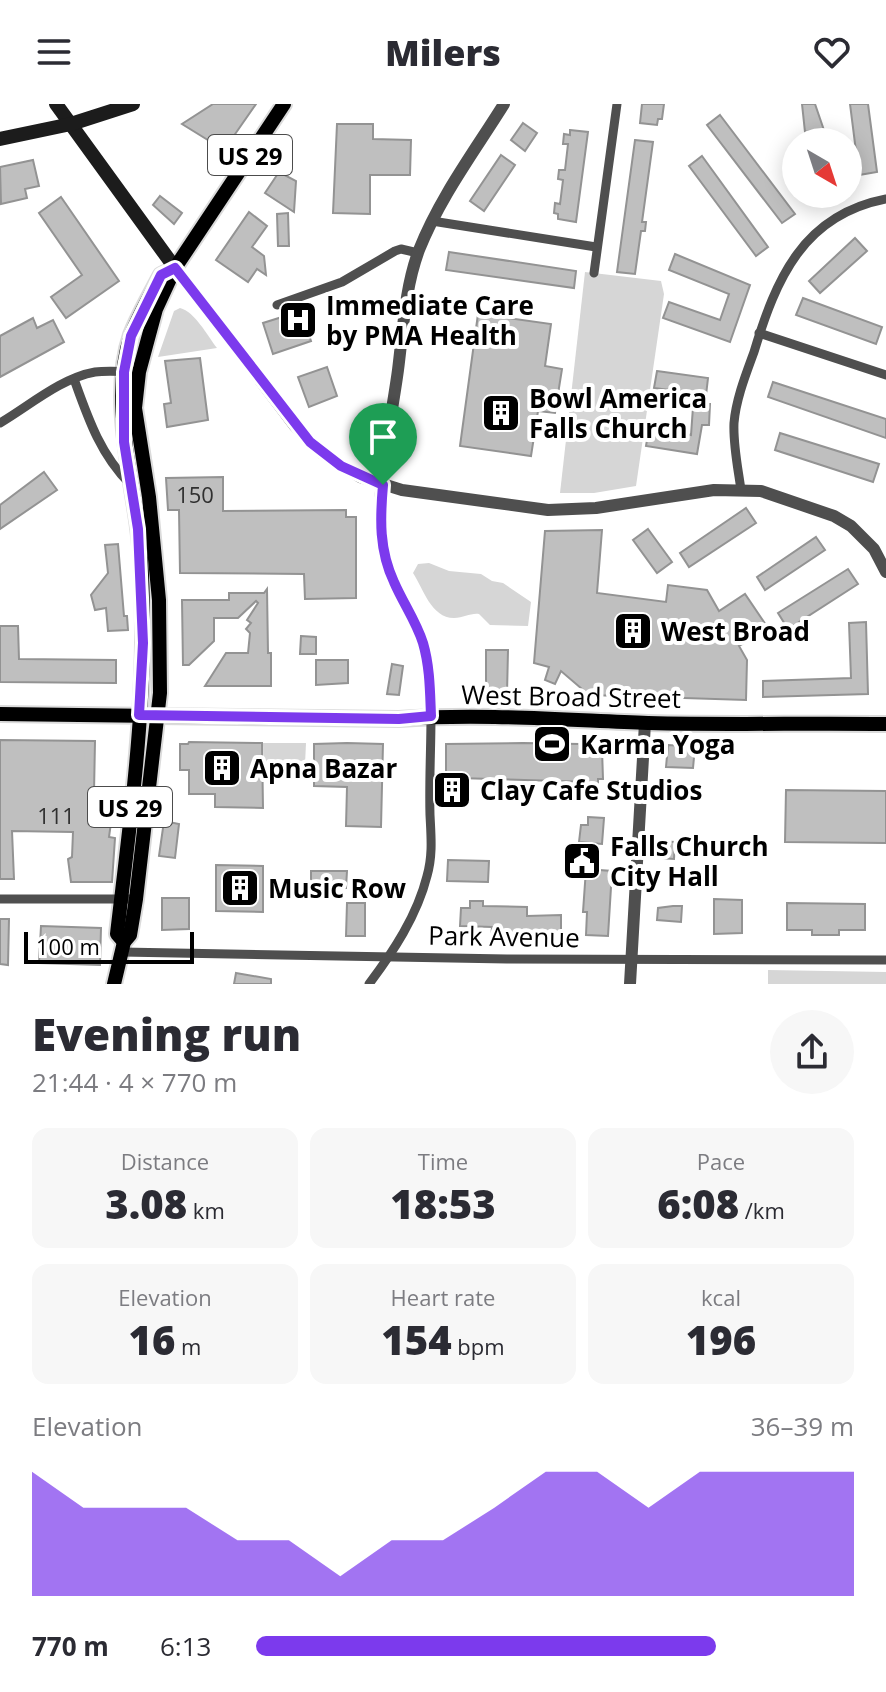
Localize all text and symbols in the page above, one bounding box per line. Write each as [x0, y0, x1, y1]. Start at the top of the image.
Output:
text: Milers [385, 28, 501, 77]
icon: menu [32, 30, 76, 74]
icon: heart [810, 30, 854, 74]
north arrow [782, 128, 862, 208]
map controls [782, 128, 862, 208]
road number: US 29 [208, 135, 292, 175]
place label: Immediate Care by PMA Health [326, 287, 534, 353]
hospital icon: Immediate Care by PMA Health [277, 299, 319, 341]
place label: Bowl America Falls Church [529, 380, 707, 446]
building icon: Bowl America Falls Church [480, 392, 522, 434]
pin [349, 403, 417, 485]
icon: arrive [361, 415, 405, 459]
house number: 150 [176, 479, 214, 509]
building icon: West Broad [612, 610, 654, 652]
place label: West Broad [661, 613, 810, 649]
street label: West Broad Street [461, 676, 681, 716]
sports icon: Karma Yoga [531, 723, 573, 765]
place label: Karma Yoga [580, 726, 735, 762]
building icon: Apna Bazar [201, 747, 243, 789]
place label: Apna Bazar [250, 750, 397, 786]
building icon: Clay Cafe Studios [431, 769, 473, 811]
place label: Clay Cafe Studios [480, 772, 702, 808]
road number: US 29 [88, 787, 172, 827]
house number: 111 [37, 800, 75, 830]
place label: Falls Church City Hall [610, 828, 769, 894]
public building icon: Falls Church City Hall [561, 840, 603, 882]
building icon: Music Row [219, 867, 261, 909]
place label: Music Row [268, 870, 406, 906]
street label: Park Avenue [428, 917, 580, 955]
scale bar [24, 928, 194, 964]
text: 100 m [36, 931, 100, 961]
text: Evening run [32, 1004, 301, 1064]
button: share [770, 1010, 854, 1094]
text: 21:44 · 4 × 770 m [32, 1064, 237, 1100]
text: Distance [121, 1146, 209, 1176]
text: Time [418, 1146, 468, 1176]
text: Pace [697, 1146, 745, 1176]
text: 3.08 [105, 1176, 187, 1231]
text: 18:53 [390, 1176, 496, 1231]
text: 6:08 [657, 1176, 739, 1231]
text: km [187, 1195, 225, 1225]
text: /km [739, 1195, 785, 1225]
text: Elevation [118, 1282, 212, 1312]
text: Heart rate [391, 1282, 495, 1312]
text: kcal [701, 1282, 741, 1312]
text: 16 [129, 1312, 175, 1367]
text: 154 [381, 1312, 452, 1367]
text: 196 [686, 1312, 756, 1367]
text: m [175, 1331, 201, 1361]
text: bpm [452, 1331, 505, 1361]
text: Elevation [32, 1408, 142, 1444]
text: 36–39 m [751, 1408, 854, 1444]
text: 770 m [32, 1628, 109, 1664]
text: 6:13 [160, 1628, 211, 1664]

